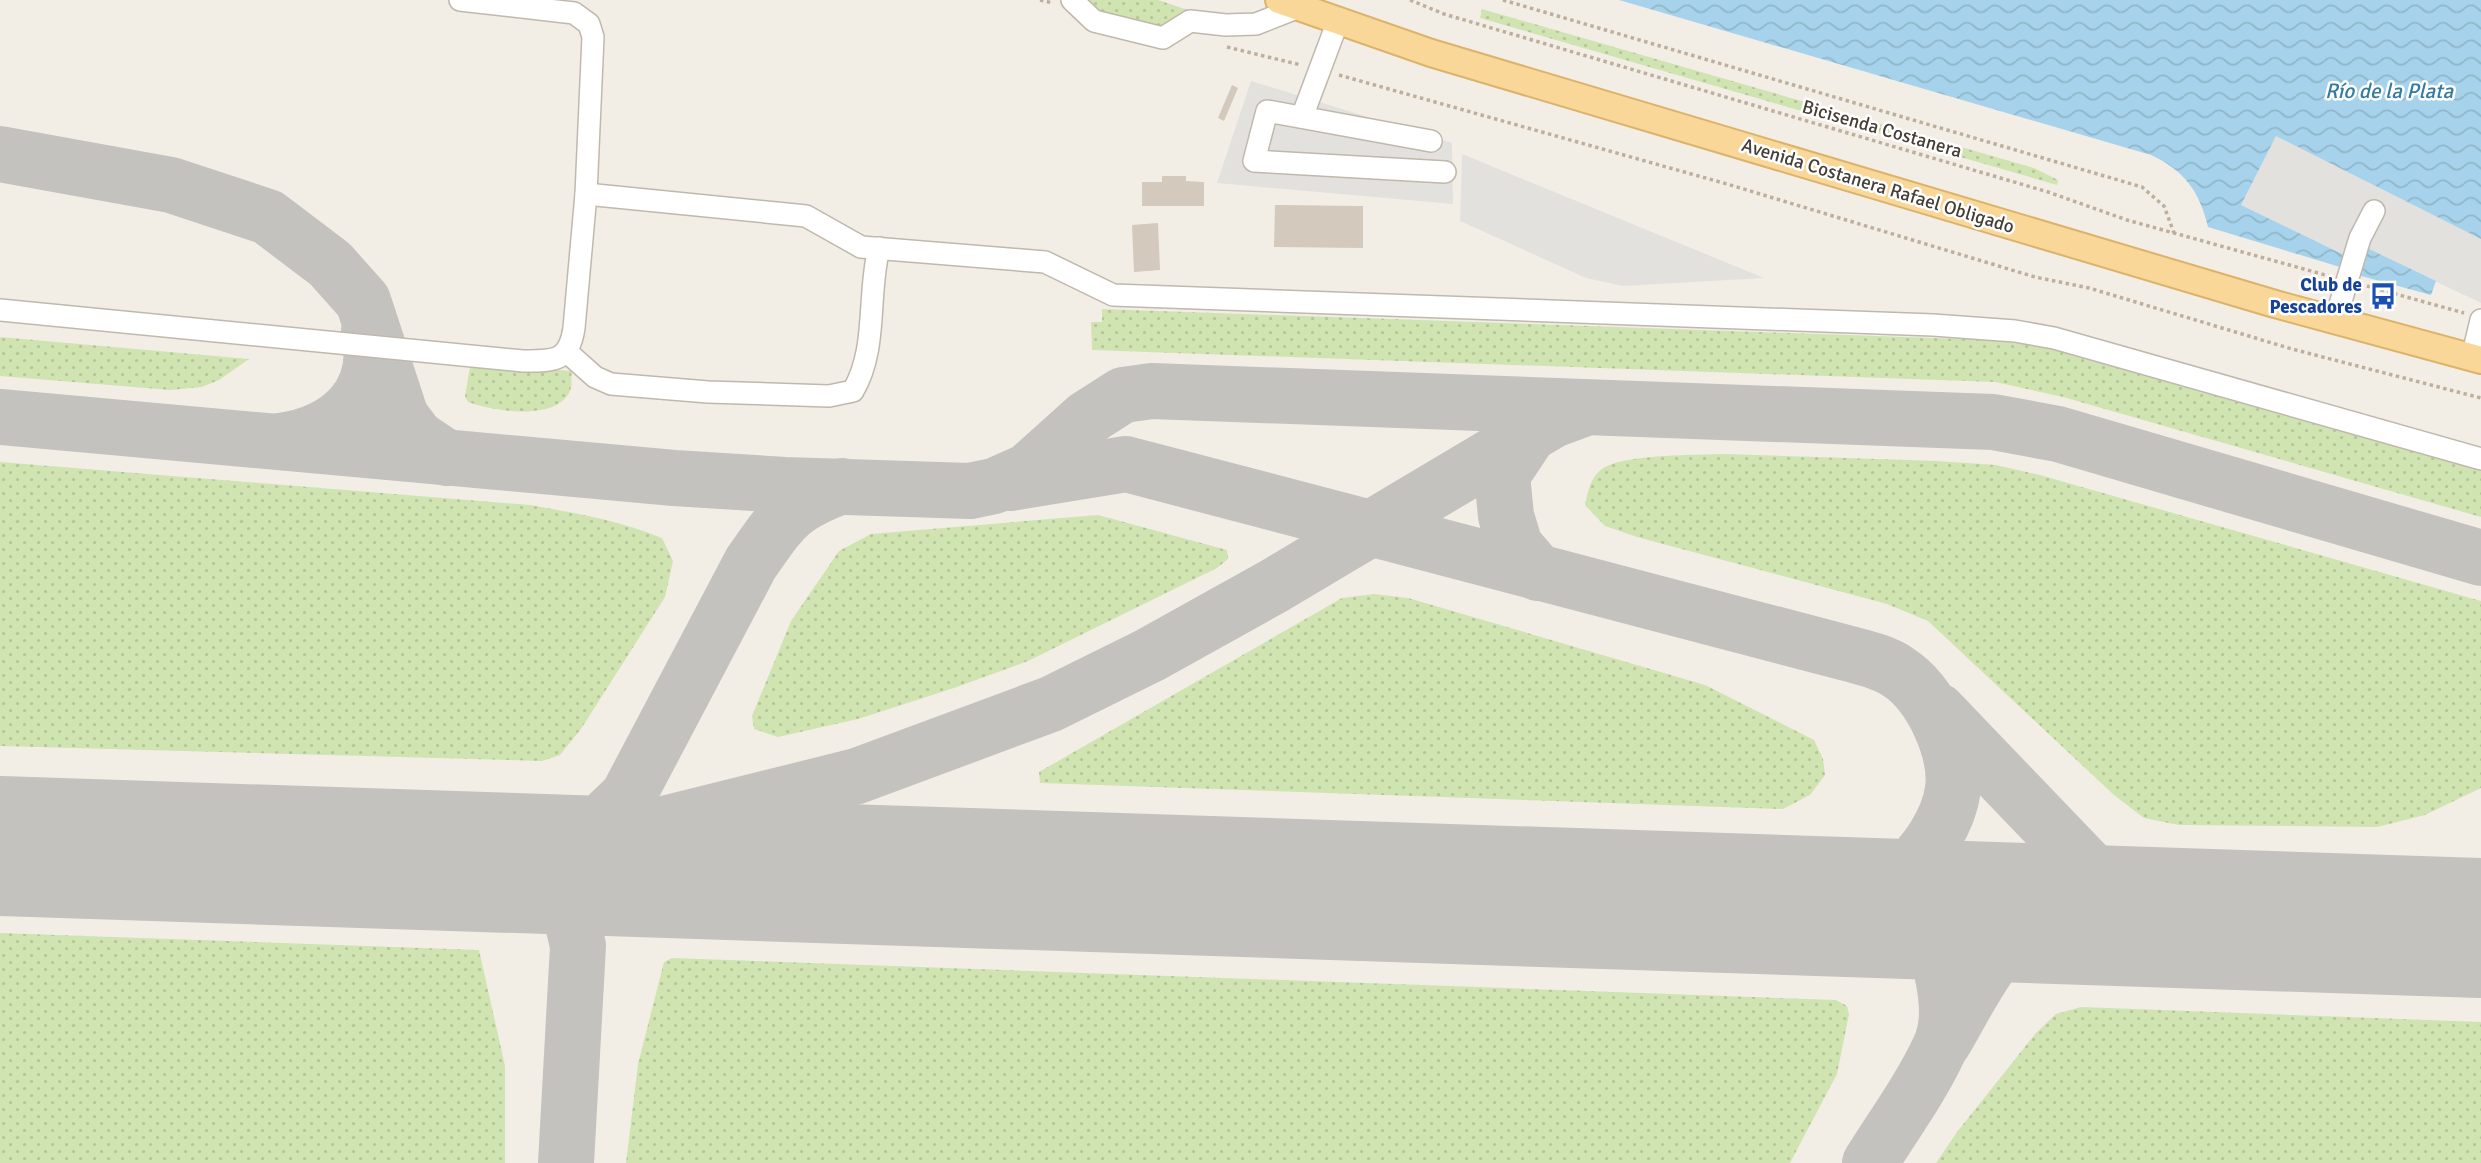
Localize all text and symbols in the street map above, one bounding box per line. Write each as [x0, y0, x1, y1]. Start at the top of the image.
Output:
water label: Río de la Plata [2325, 78, 2454, 104]
street label: Bicisenda Costanera [1799, 95, 1965, 163]
street label: Avenida Costanera Rafael Obligado [1739, 133, 2017, 239]
place label: Club de Pescadores [2269, 273, 2362, 319]
bus stop icon: Club de Pescadores [2368, 281, 2398, 311]

